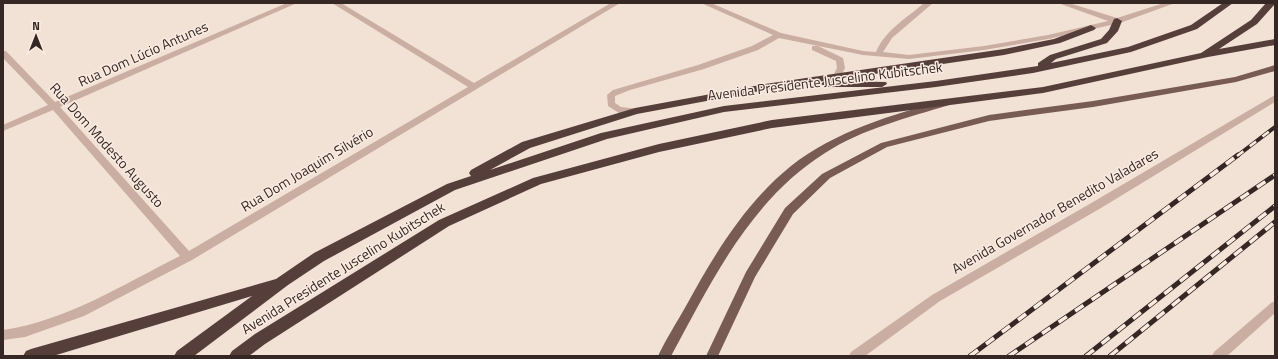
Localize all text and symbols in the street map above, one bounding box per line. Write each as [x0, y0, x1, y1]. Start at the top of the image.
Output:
street label: Rua Dom Lúcio Antunes [74, 15, 211, 92]
north arrow [16, 16, 56, 56]
text: N [32, 18, 40, 34]
street label: Avenida Presidente Juscelino Kubitschek [706, 56, 944, 105]
street label: Rua Dom Modesto Augusto [45, 77, 169, 212]
street label: Rua Dom Joaquim Silvério [237, 121, 377, 217]
street label: Avenida Governador Benedito Valadares [948, 143, 1162, 279]
street label: Avenida Presidente Juscelino Kubitschek [237, 196, 449, 339]

